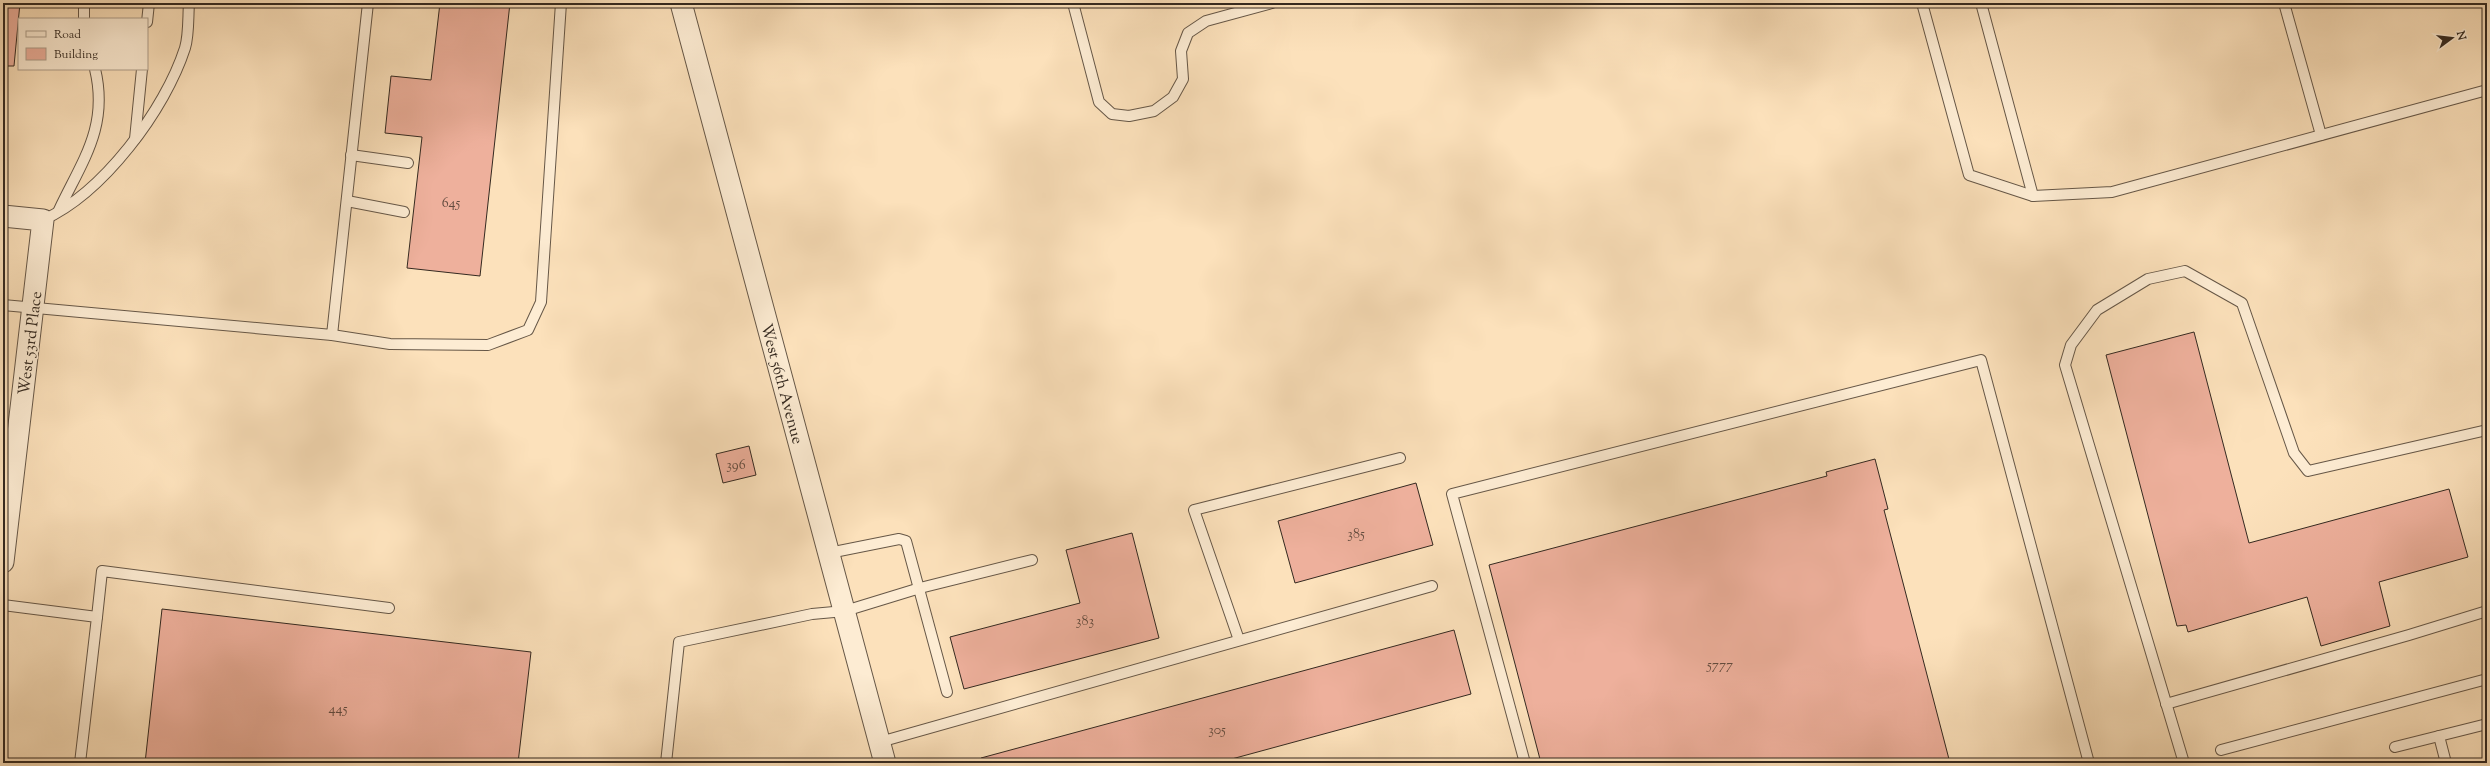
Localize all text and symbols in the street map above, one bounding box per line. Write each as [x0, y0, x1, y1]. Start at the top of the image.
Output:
legend [18, 18, 148, 70]
north arrow [2432, 18, 2472, 58]
text: Road [54, 26, 81, 44]
text: N [2452, 28, 2470, 42]
text: Building [54, 46, 98, 64]
house number: 645 [442, 194, 460, 214]
street label: West 53rd Place [14, 290, 49, 397]
street label: West 56th Avenue [754, 321, 808, 447]
house number: 396 [726, 456, 746, 476]
house number: 385 [1347, 525, 1365, 545]
house number: 383 [1076, 612, 1094, 632]
house number: 5777 [1706, 656, 1733, 676]
house number: 445 [329, 700, 348, 720]
house number: 305 [1208, 721, 1226, 741]

